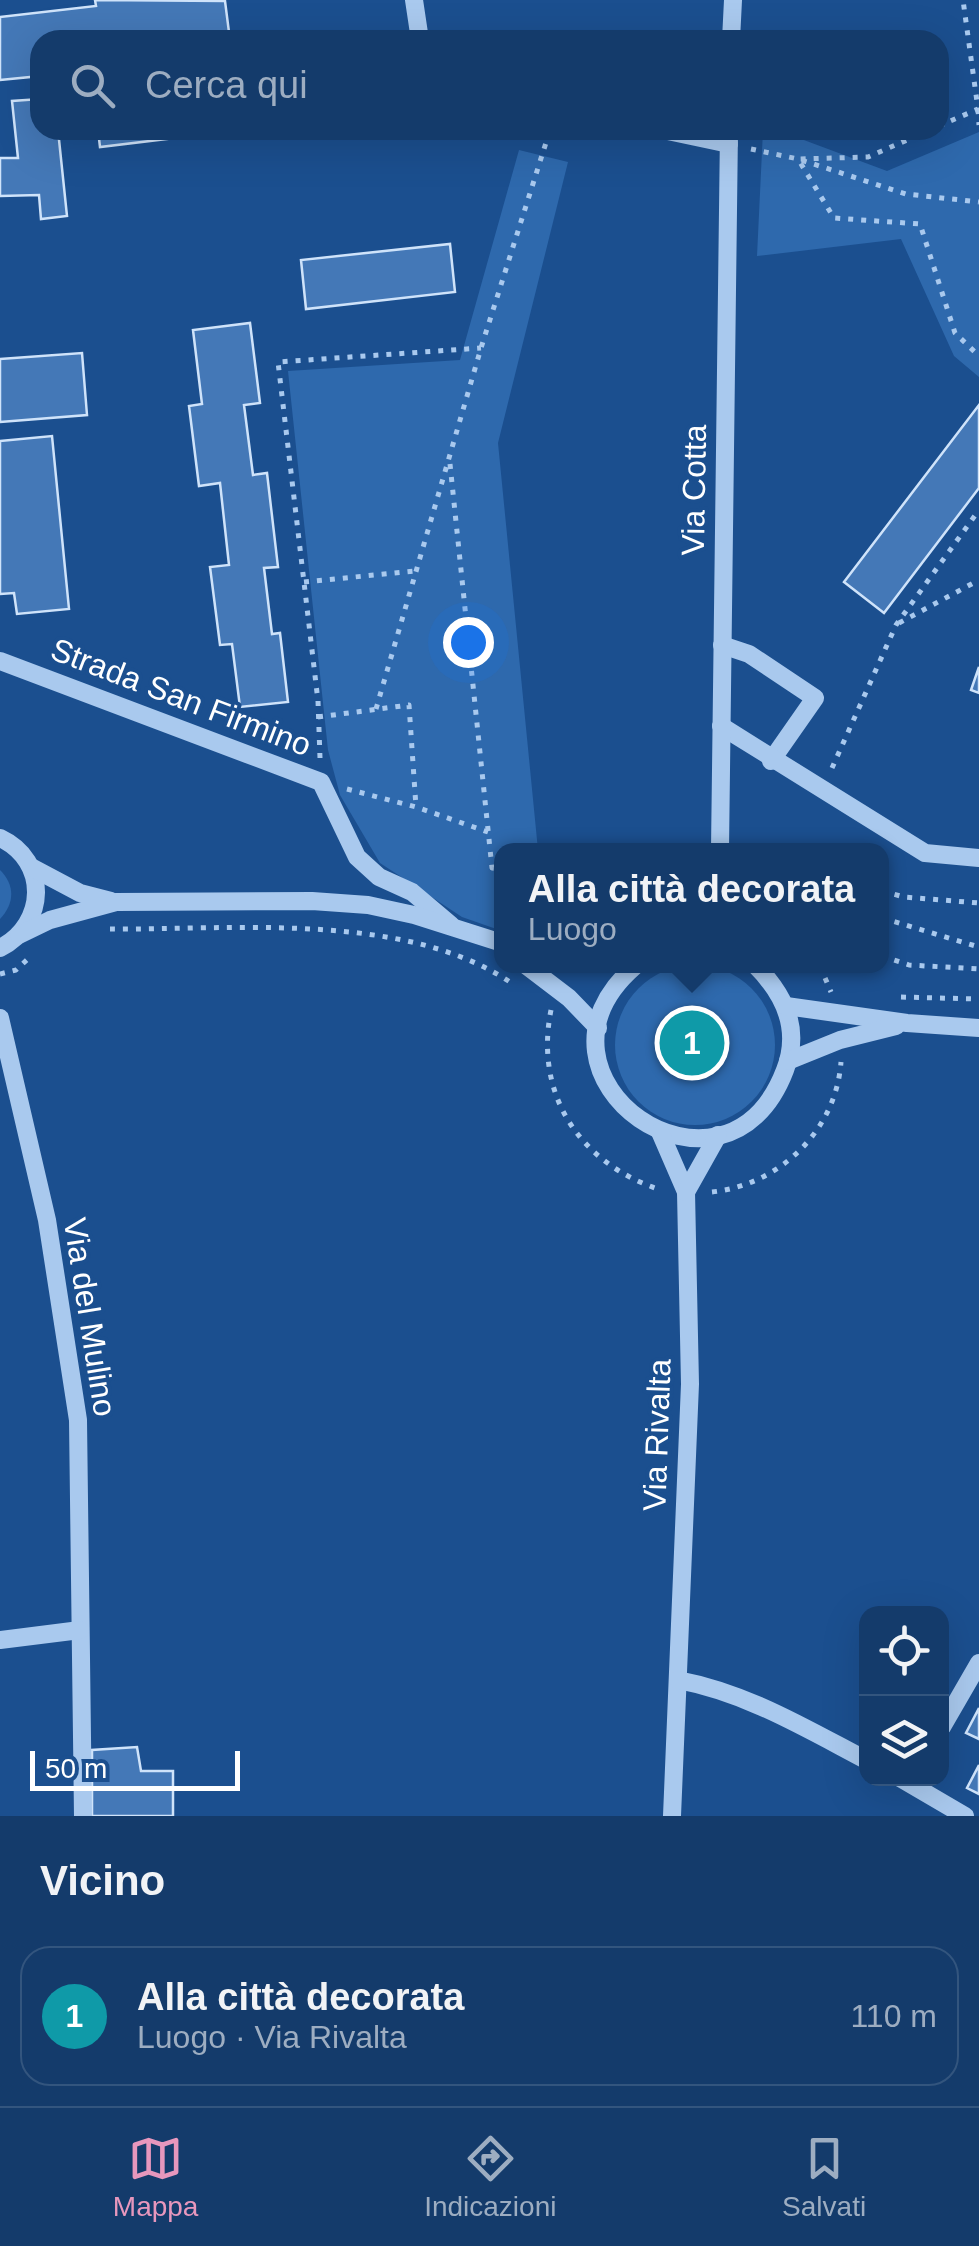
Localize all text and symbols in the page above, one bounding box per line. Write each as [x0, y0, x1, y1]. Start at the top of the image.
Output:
search box [30, 30, 949, 140]
icon: search [65, 58, 120, 113]
text: Cerca qui [145, 64, 308, 106]
street label: Via Cotta [675, 424, 713, 556]
your location [443, 617, 494, 668]
street label: Strada San Firmino [46, 631, 316, 763]
popup [494, 843, 889, 973]
text: Alla città decorata [528, 868, 855, 910]
text: Luogo [528, 911, 617, 947]
pin: 1 [660, 1006, 724, 1080]
street label: Via del Mulino [57, 1215, 123, 1419]
street label: Via Rivalta [636, 1358, 678, 1512]
map controls [859, 1606, 949, 1786]
button: locate [859, 1606, 949, 1696]
button: layers [859, 1696, 949, 1786]
scale bar [30, 1746, 240, 1790]
text: 50 m [45, 1753, 107, 1784]
text: Vicino [40, 1857, 165, 1904]
text: Alla città decorata [137, 1976, 464, 2018]
text: 1 [66, 1998, 83, 2034]
text: 110 m [850, 1998, 937, 2034]
text: Luogo · Via Rivalta [137, 2019, 407, 2055]
tab: Mappa [113, 2131, 198, 2223]
tab: Indicazioni [424, 2131, 556, 2223]
tab: Salvati [782, 2131, 866, 2223]

